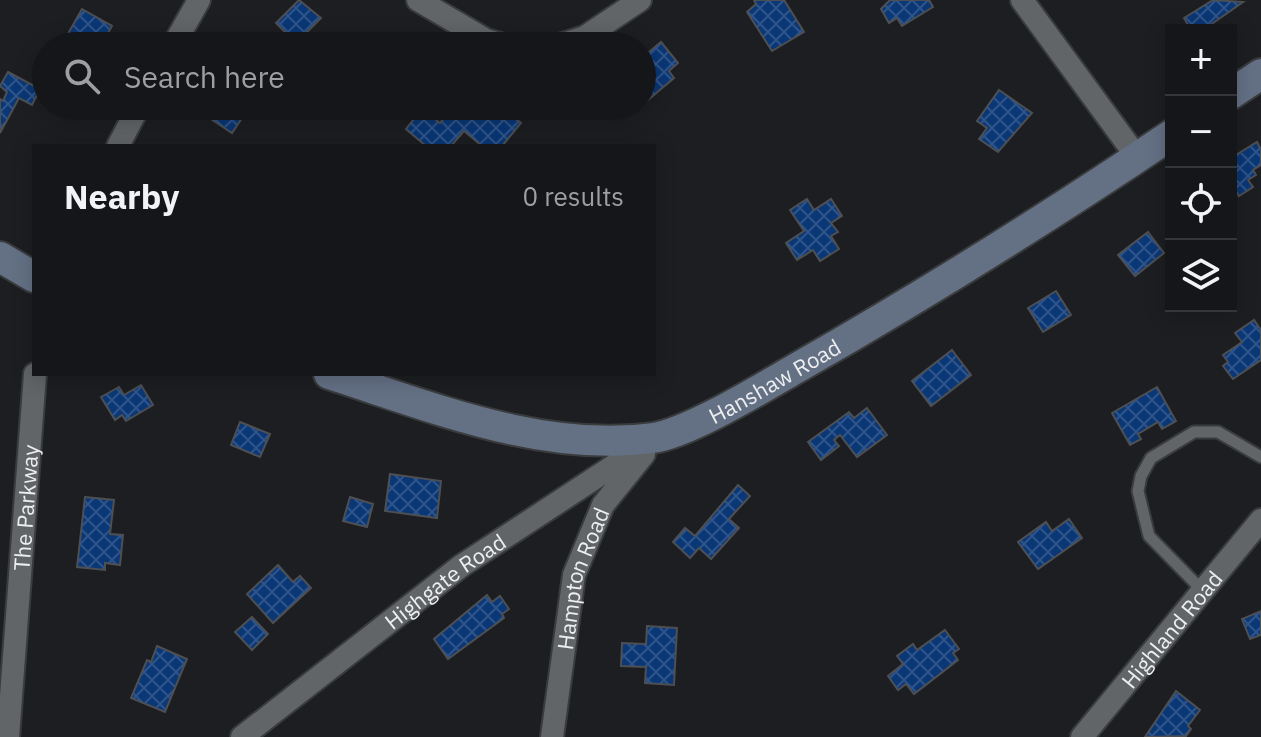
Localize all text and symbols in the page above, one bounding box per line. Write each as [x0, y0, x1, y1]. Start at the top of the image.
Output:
map controls [1165, 24, 1237, 312]
button: + [1165, 24, 1237, 96]
search box [32, 32, 656, 120]
icon: search [60, 54, 104, 98]
text: Search here [124, 57, 285, 96]
button: − [1165, 96, 1237, 168]
button: locate [1165, 168, 1237, 240]
text: Nearby [64, 174, 179, 218]
text: 0 results [522, 179, 624, 213]
button: layers [1165, 240, 1237, 312]
street label: Hanshaw Road [703, 332, 845, 430]
street label: The Parkway [6, 444, 44, 572]
street label: Hampton Road [550, 503, 615, 651]
street label: Highgate Road [378, 526, 511, 635]
street label: Highland Road [1114, 564, 1228, 694]

